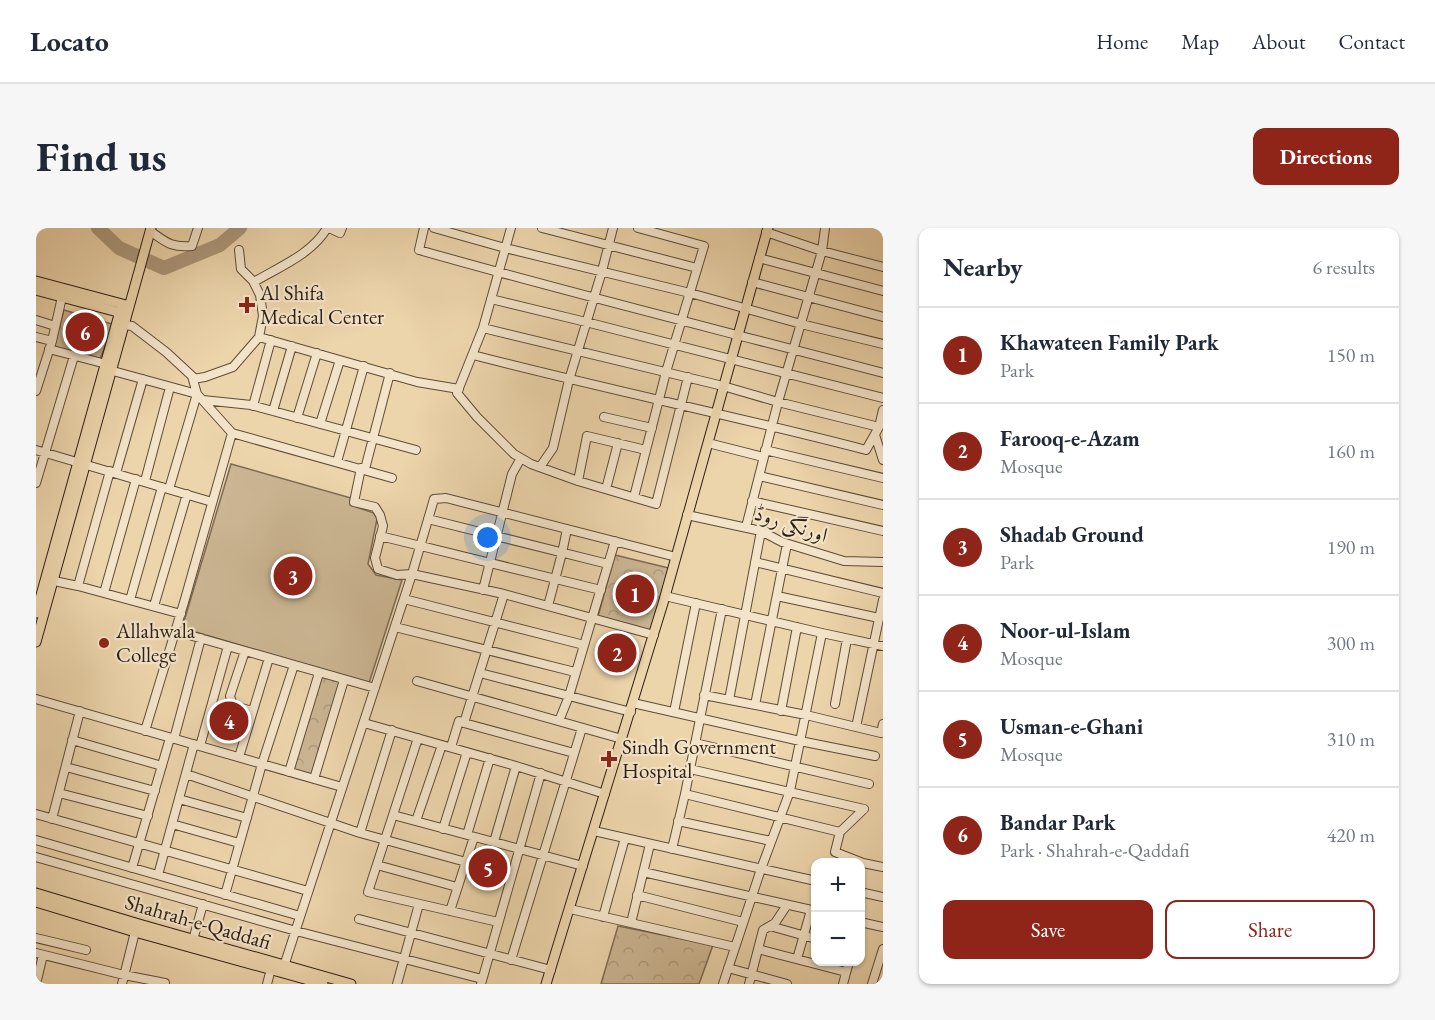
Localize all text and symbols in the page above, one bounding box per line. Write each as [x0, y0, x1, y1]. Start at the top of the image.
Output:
text: Locato [30, 23, 109, 59]
text: Home [1096, 28, 1148, 55]
text: Map [1181, 28, 1219, 55]
text: About [1252, 28, 1305, 55]
text: Contact [1338, 28, 1405, 55]
button: Directions [1253, 128, 1399, 185]
text: Find us [36, 129, 167, 184]
text: Nearby [943, 250, 1023, 284]
text: 6 results [1312, 254, 1375, 280]
place label: Al Shifa Medical Center [259, 279, 384, 330]
marker: Al Shifa Medical Center [238, 296, 256, 314]
pin: 6 [65, 310, 104, 354]
text: Khawateen Family Park [1000, 328, 1219, 357]
text: 1 [957, 342, 968, 368]
text: 150 m [1327, 342, 1375, 368]
text: Park [1000, 357, 1034, 383]
text: Farooq-e-Azam [1000, 424, 1140, 453]
text: 2 [957, 438, 968, 464]
text: 160 m [1327, 438, 1375, 464]
text: Mosque [1000, 453, 1063, 479]
street label: اورنگی روڈ [751, 499, 831, 549]
text: Shadab Ground [1000, 520, 1144, 549]
your location [473, 523, 502, 552]
text: 3 [957, 534, 968, 560]
text: 190 m [1327, 534, 1375, 560]
text: Park [1000, 549, 1034, 575]
pin: 3 [274, 554, 312, 598]
pin: 1 [616, 572, 654, 616]
text: Noor-ul-Islam [1000, 616, 1130, 645]
place label: Allahwala College [115, 617, 196, 668]
pin: 2 [598, 630, 636, 676]
text: 4 [957, 630, 968, 656]
text: 300 m [1327, 630, 1375, 656]
marker: Allahwala College [97, 636, 111, 650]
text: Mosque [1000, 645, 1063, 671]
pin: 4 [210, 698, 248, 744]
text: Usman-e-Ghani [1000, 712, 1143, 741]
text: 5 [957, 726, 968, 752]
text: 310 m [1327, 726, 1375, 752]
place label: Sindh Government Hospital [622, 733, 777, 784]
text: Mosque [1000, 741, 1063, 767]
marker: Sindh Government Hospital [600, 750, 618, 768]
text: Bandar Park [1000, 808, 1116, 837]
text: 6 [957, 822, 968, 848]
text: 420 m [1327, 822, 1375, 848]
text: Park · Shahrah-e-Qaddafi [1000, 837, 1190, 863]
pin: 5 [468, 846, 508, 890]
map controls [811, 858, 865, 966]
button: + [811, 858, 865, 912]
street label: Shahrah-e-Qaddafi [122, 888, 274, 956]
button: Save [943, 900, 1153, 959]
button: Share [1165, 900, 1375, 959]
button: − [811, 912, 865, 966]

